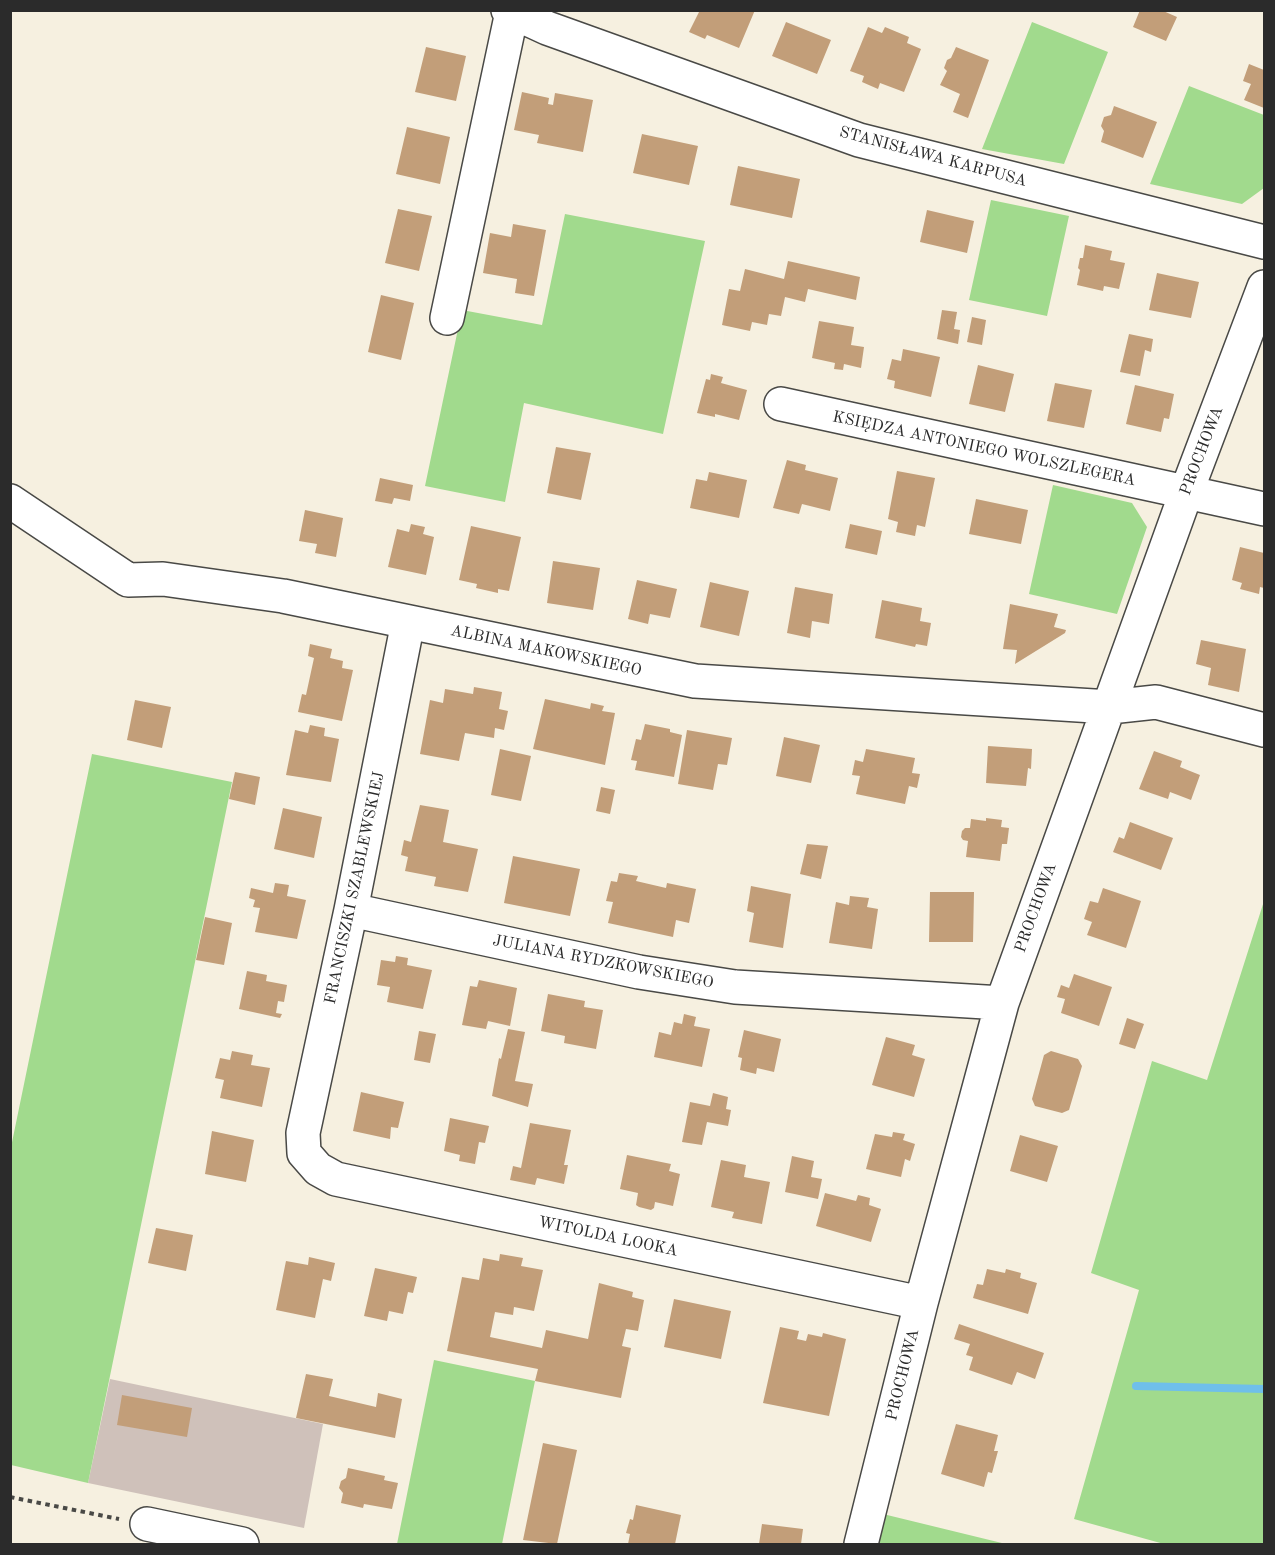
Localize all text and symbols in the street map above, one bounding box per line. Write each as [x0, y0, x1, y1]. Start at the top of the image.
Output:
street label: STANISŁAWA KARPUSA [837, 123, 1029, 191]
street label: PROCHOWA [1176, 404, 1228, 498]
street label: KSIĘDZA ANTONIEGO WOLSZLEGERA [831, 407, 1137, 491]
street label: ALBINA MAKOWSKIEGO [449, 621, 643, 681]
street label: FRANCISZKI SZABLEWSKIEJ [321, 770, 389, 1006]
street label: PROCHOWA [1011, 861, 1061, 955]
street label: JULIANA RYDZKOWSKIEGO [491, 931, 715, 993]
street label: WITOLDA LOOKA [536, 1213, 680, 1261]
street label: PROCHOWA [882, 1327, 924, 1423]

